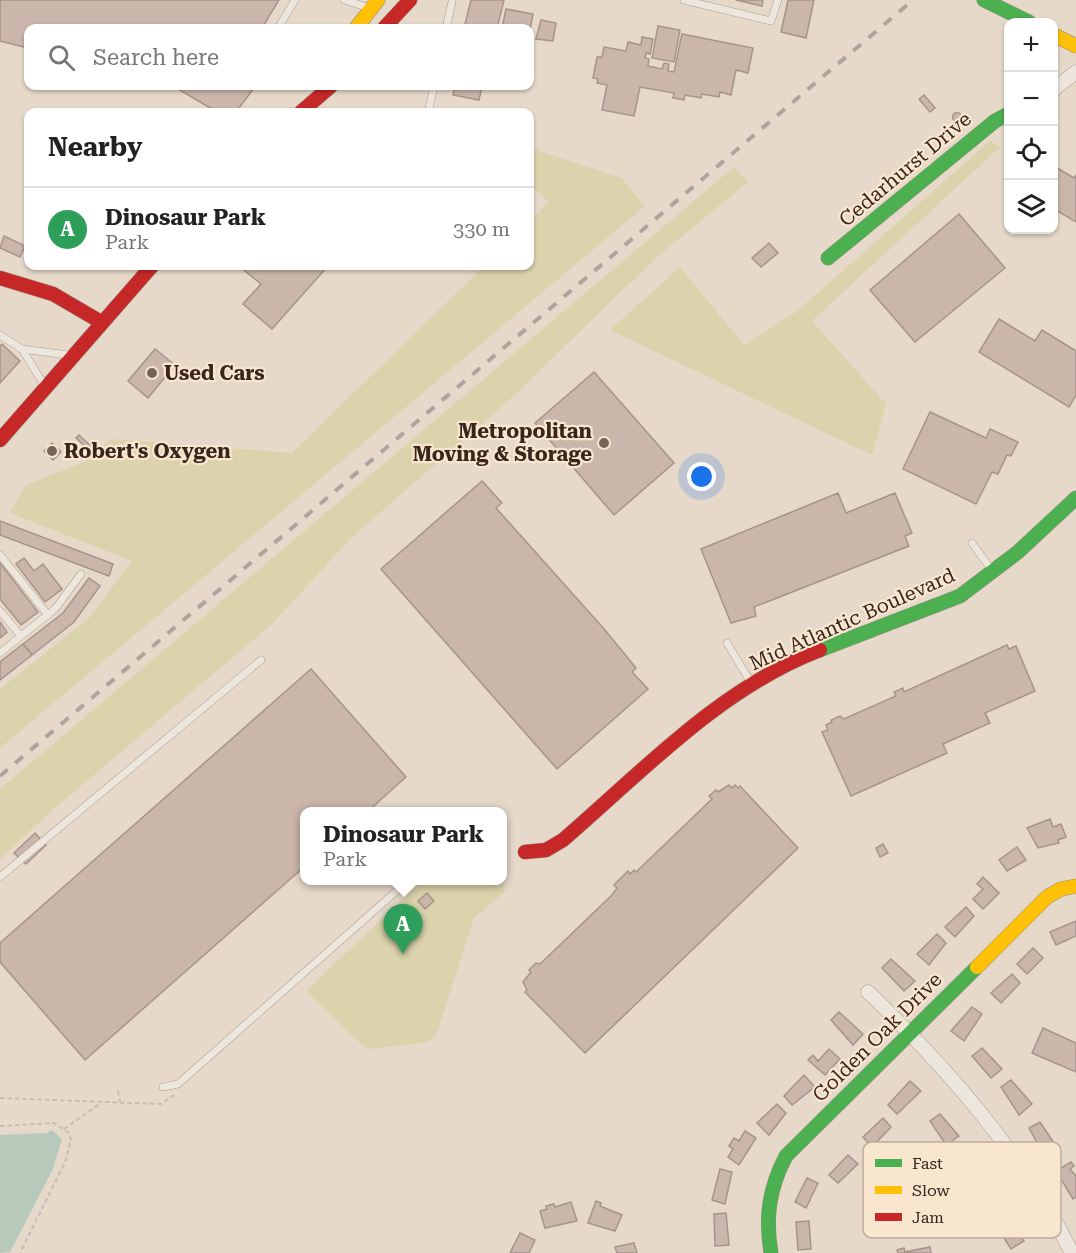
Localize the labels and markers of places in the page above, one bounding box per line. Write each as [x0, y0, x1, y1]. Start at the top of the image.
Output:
place label: Used Cars [164, 361, 265, 385]
marker: Used Cars [145, 366, 159, 380]
place label: Metropolitan Moving & Storage [413, 419, 593, 466]
marker: Metropolitan Moving & Storage [597, 436, 611, 450]
place label: Robert's Oxygen [64, 439, 231, 463]
marker: Robert's Oxygen [45, 444, 59, 458]
pin: A [384, 904, 422, 954]

